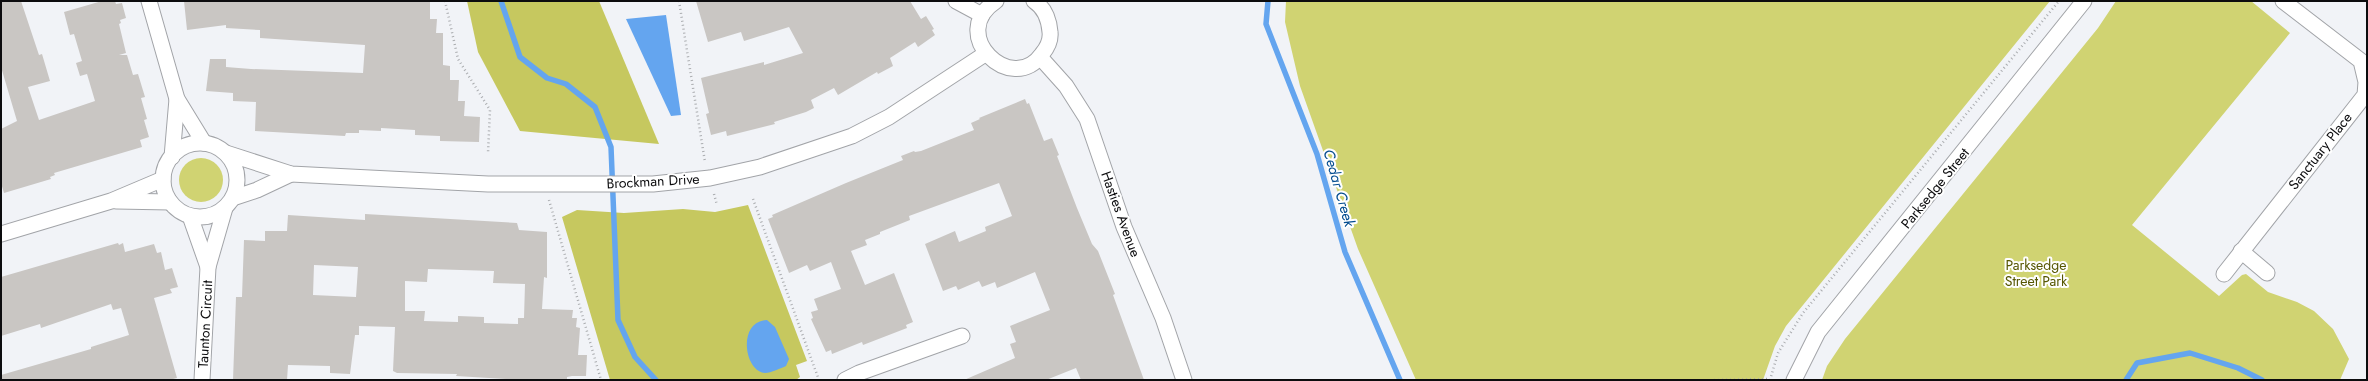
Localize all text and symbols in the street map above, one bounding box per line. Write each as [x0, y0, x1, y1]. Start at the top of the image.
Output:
street label: Sanctuary Place [2283, 108, 2357, 194]
street label: Parksedge Street [1896, 143, 1974, 233]
water label: Cedar Creek [1317, 147, 1361, 230]
street label: Hasties Avenue [1096, 168, 1146, 260]
street label: Brockman Drive [606, 169, 700, 193]
park label: Parksedge Street Park [2005, 255, 2068, 291]
street label: Taunton Circuit [193, 279, 217, 368]

